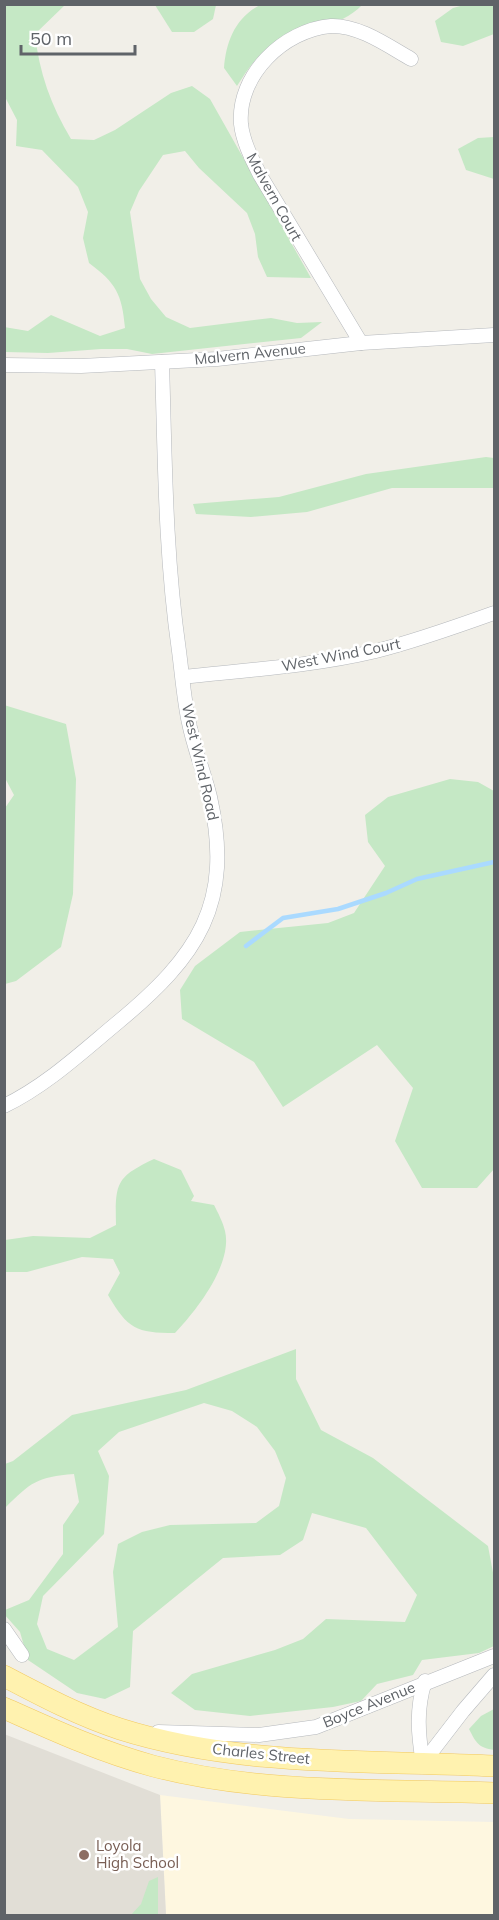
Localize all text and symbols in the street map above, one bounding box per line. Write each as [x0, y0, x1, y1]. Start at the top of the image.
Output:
scale bar [21, 18, 135, 56]
text: 50 m [30, 27, 72, 50]
street label: Malvern Court [242, 149, 306, 244]
street label: Malvern Avenue [193, 338, 307, 369]
street label: West Wind Court [280, 634, 402, 675]
street label: West Wind Road [178, 702, 223, 822]
street label: Boyce Avenue [320, 1677, 418, 1732]
street label: Charles Street [211, 1739, 311, 1768]
place label: Loyola High School [96, 1836, 179, 1872]
marker: Loyola High School [77, 1848, 91, 1862]

